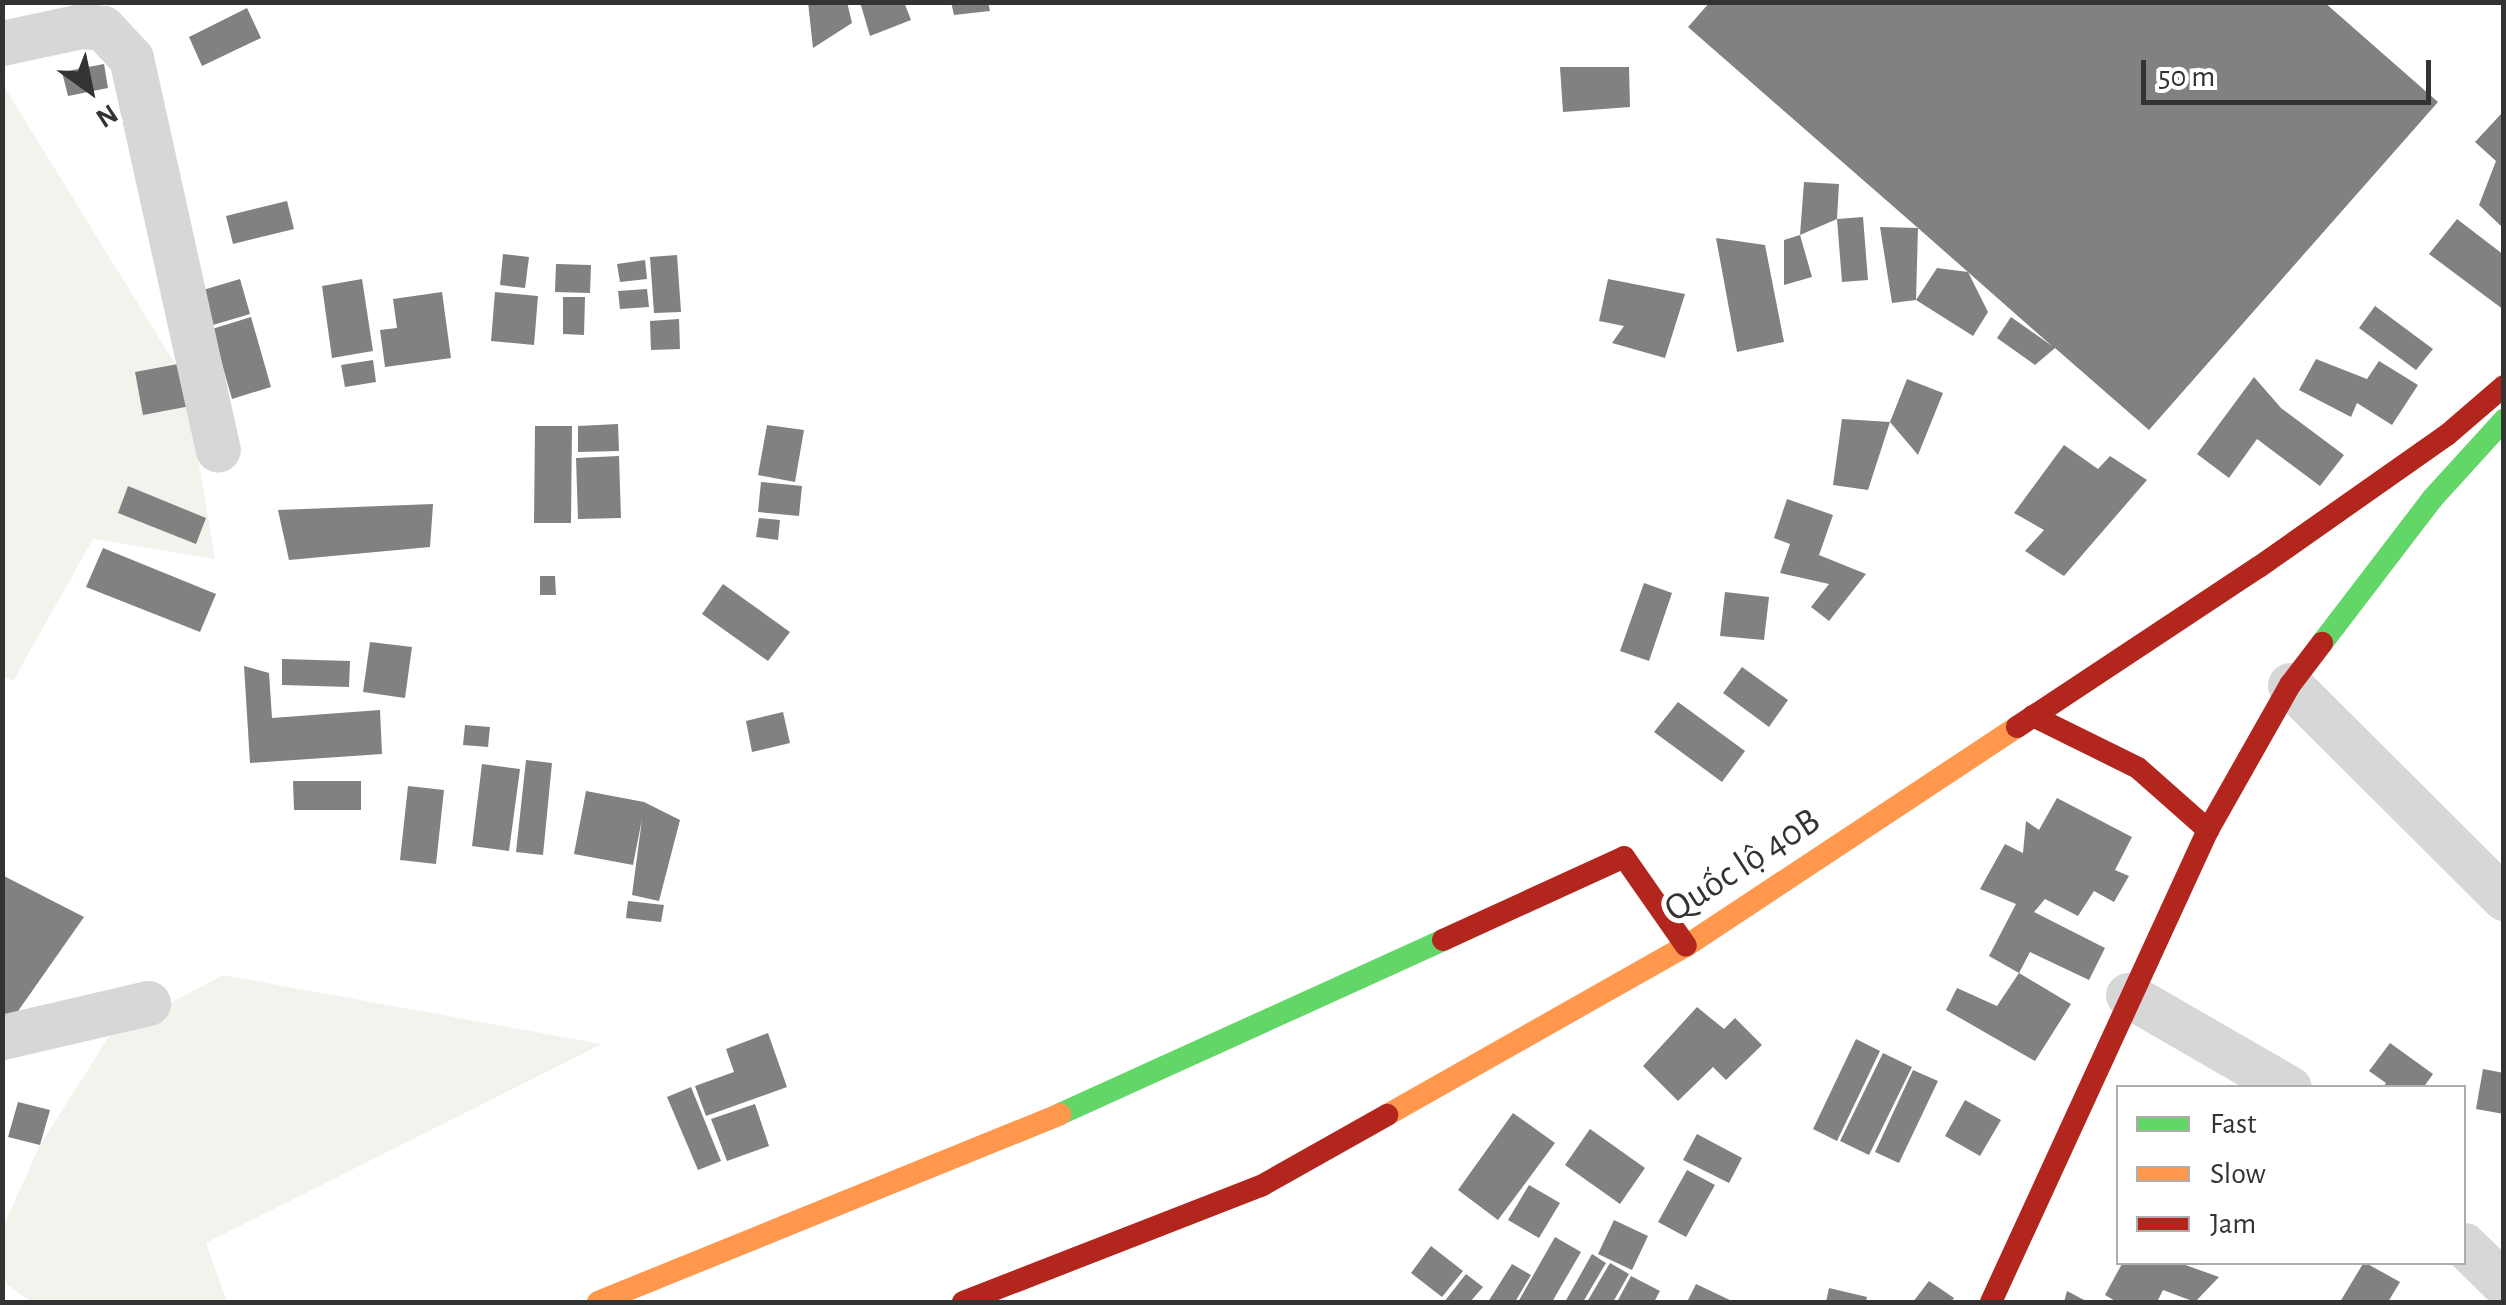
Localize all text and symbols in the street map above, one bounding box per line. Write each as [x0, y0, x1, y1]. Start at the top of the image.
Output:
north arrow [40, 40, 140, 140]
scale bar [2146, 40, 2436, 102]
text: 50 m [2158, 62, 2215, 92]
text: N [91, 98, 122, 132]
street label: Quốc lộ 40B [1657, 799, 1829, 933]
legend [2116, 1085, 2466, 1265]
text: Fast [2210, 1109, 2257, 1139]
text: Slow [2210, 1159, 2266, 1189]
text: Jam [2210, 1209, 2256, 1239]

